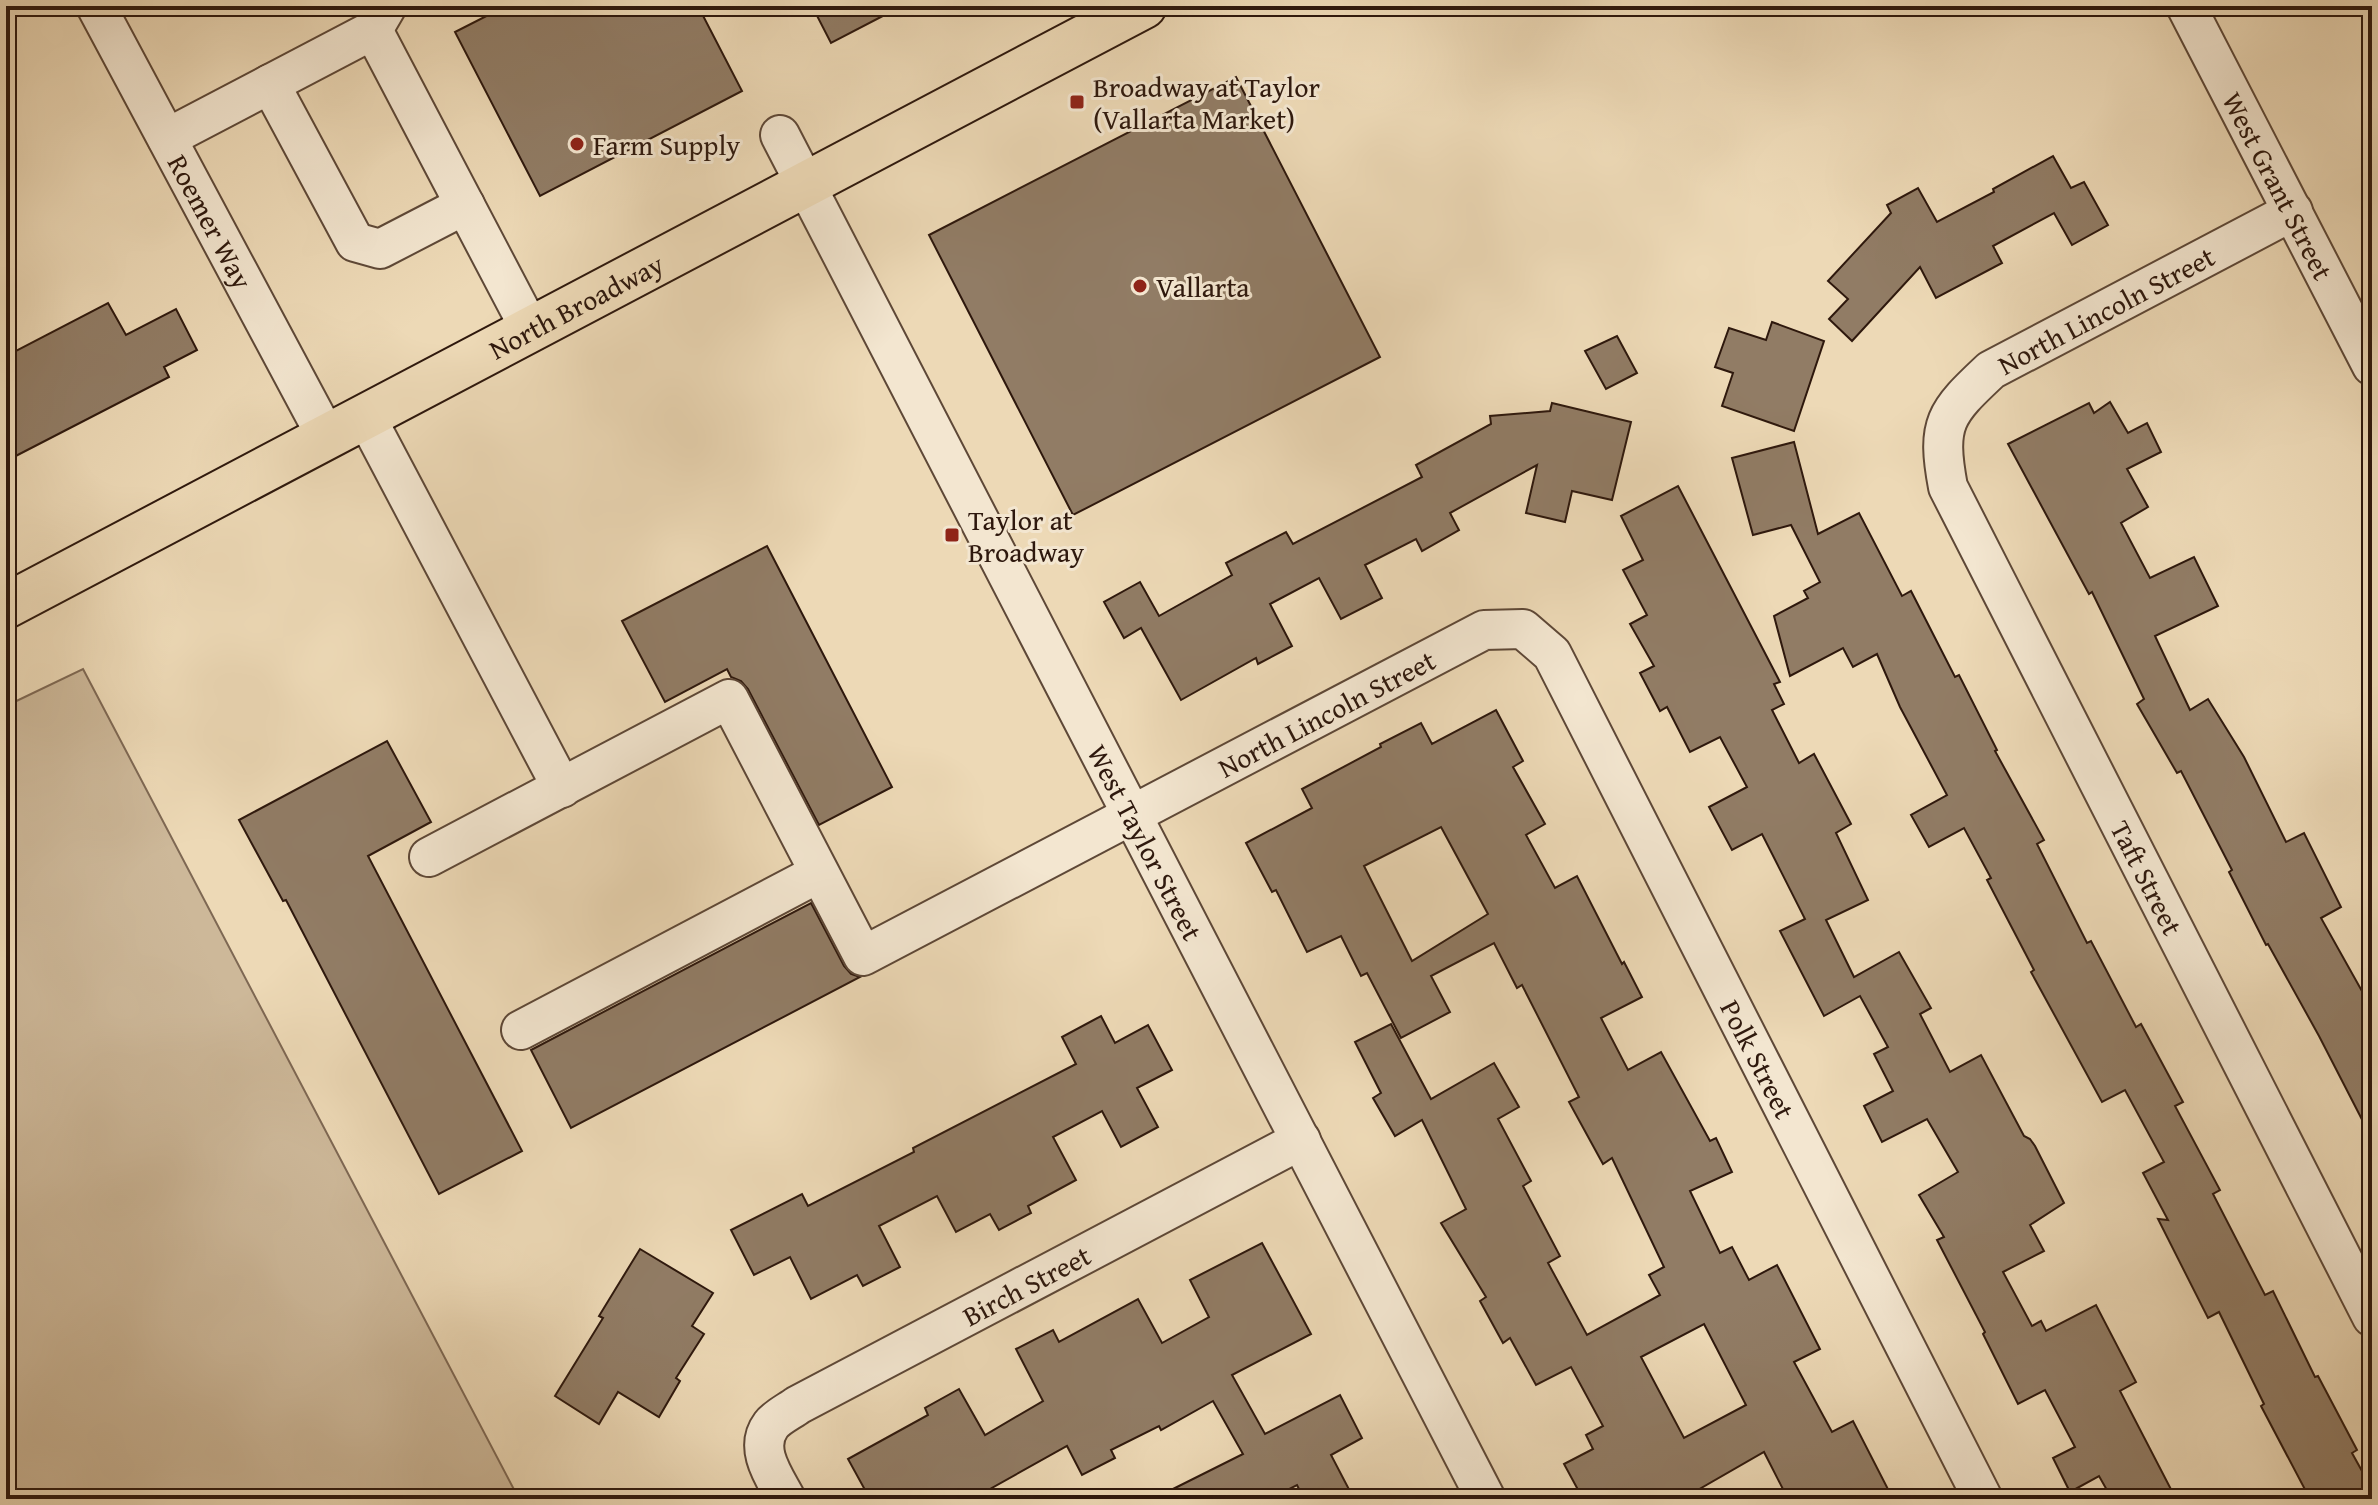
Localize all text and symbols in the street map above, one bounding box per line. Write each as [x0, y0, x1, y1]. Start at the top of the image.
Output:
place label: Broadway at Taylor (Vallarta Market) [1093, 66, 1320, 139]
street label: West Grant Street [2213, 84, 2344, 287]
marker: Broadway at Taylor (Vallarta Market) [1068, 93, 1086, 111]
place label: Farm Supply [593, 124, 740, 165]
marker: Farm Supply [568, 135, 586, 153]
street label: Roemer Way [158, 147, 264, 296]
street label: North Lincoln Street [1990, 235, 2222, 385]
street label: North Broadway [481, 243, 670, 369]
place label: Vallarta [1156, 266, 1250, 307]
marker: Vallarta [1131, 277, 1149, 295]
place label: Taylor at Broadway [968, 499, 1084, 572]
marker: Taylor at Broadway [943, 526, 961, 544]
street label: North Lincoln Street [1210, 639, 1442, 787]
street label: West Taylor Street [1078, 737, 1214, 947]
street label: Taft Street [2101, 813, 2194, 942]
street label: Polk Street [1711, 992, 1806, 1125]
street label: Birch Street [955, 1234, 1098, 1335]

